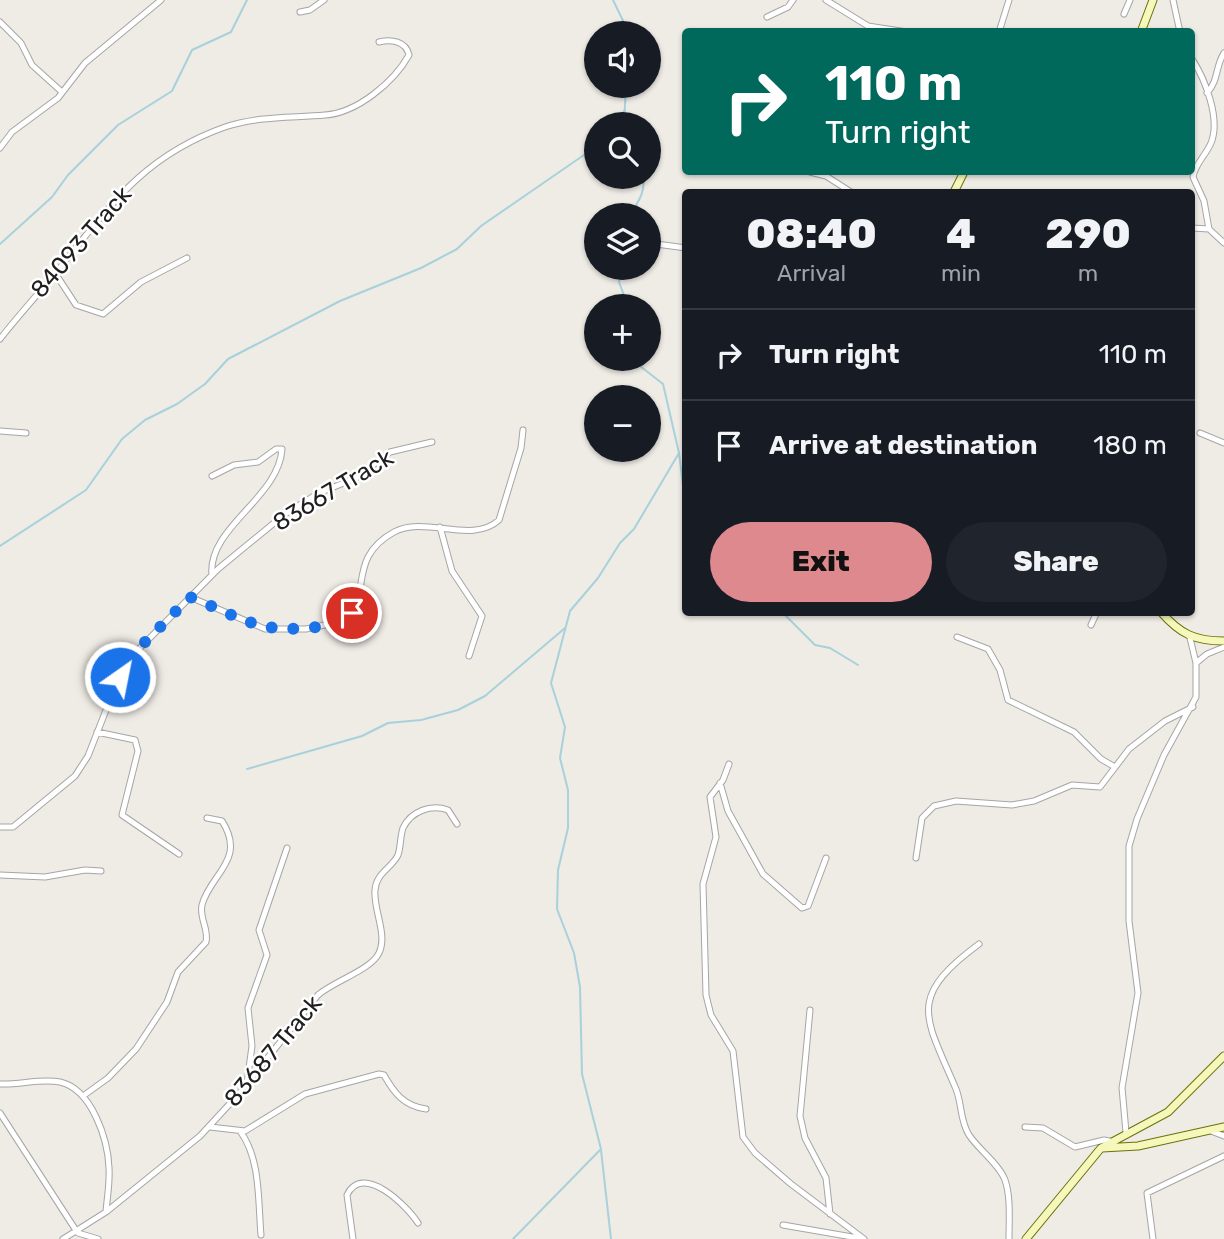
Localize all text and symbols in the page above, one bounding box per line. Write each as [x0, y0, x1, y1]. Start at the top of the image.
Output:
map controls [584, 21, 661, 462]
button: sound [584, 21, 661, 98]
text: 110 m [825, 54, 962, 112]
icon: right [710, 56, 801, 147]
button: search [584, 112, 661, 189]
text: Turn right [825, 113, 970, 151]
street label: 84093 Track [25, 180, 137, 304]
button: layers [584, 203, 661, 280]
text: 08:40 [746, 209, 877, 259]
text: 4 [946, 209, 976, 259]
text: 290 [1045, 209, 1131, 259]
text: Arrival [777, 259, 846, 287]
text: min [941, 259, 981, 287]
text: m [1078, 259, 1098, 287]
button: + [584, 294, 661, 371]
icon: right [710, 336, 748, 374]
text: Turn right [769, 339, 899, 370]
text: 110 m [1099, 339, 1167, 370]
button: − [584, 385, 661, 462]
icon: arrive [710, 427, 748, 465]
text: Arrive at destination [769, 430, 1037, 461]
text: 180 m [1093, 430, 1167, 461]
street label: 83667 Track [268, 443, 399, 537]
button: Exit [710, 522, 932, 602]
button: Share [946, 522, 1167, 602]
pin [322, 583, 382, 643]
icon: arrive [333, 594, 371, 632]
position arrow [83, 640, 157, 714]
street label: 83687 Track [218, 989, 328, 1112]

